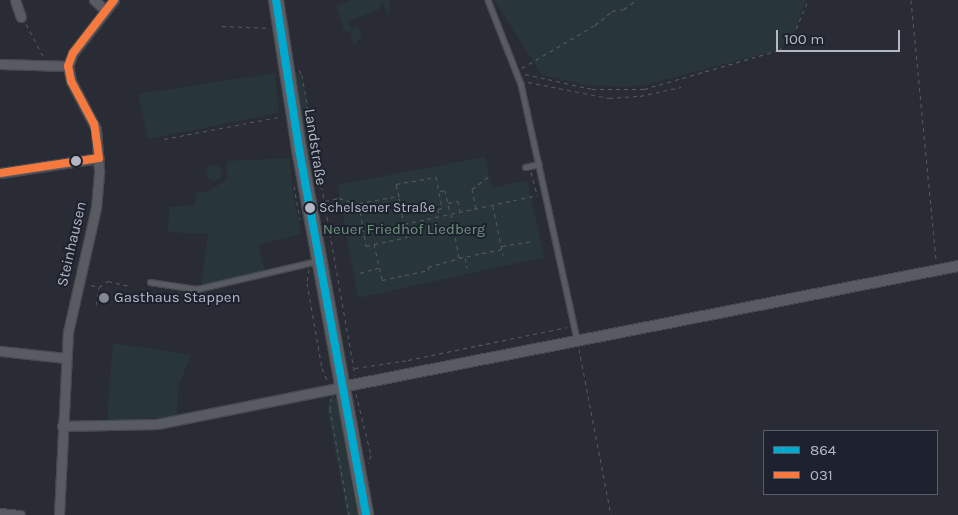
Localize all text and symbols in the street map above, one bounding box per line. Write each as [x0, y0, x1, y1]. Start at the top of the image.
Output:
scale bar [778, 20, 902, 52]
text: 100 m [784, 30, 824, 48]
street label: Landstraße [300, 107, 330, 187]
unlabelled marker [71, 156, 81, 166]
street label: Steinhausen [53, 200, 91, 288]
place label: Schelsener Straße [319, 200, 435, 216]
marker: Schelsener Straße [305, 203, 315, 213]
park label: Neuer Friedhof Liedberg [323, 221, 485, 239]
place label: Gasthaus Stappen [114, 289, 241, 307]
marker: Gasthaus Stappen [98, 292, 110, 304]
legend [763, 430, 938, 495]
text: 864 [810, 441, 836, 459]
text: 031 [810, 466, 833, 484]

